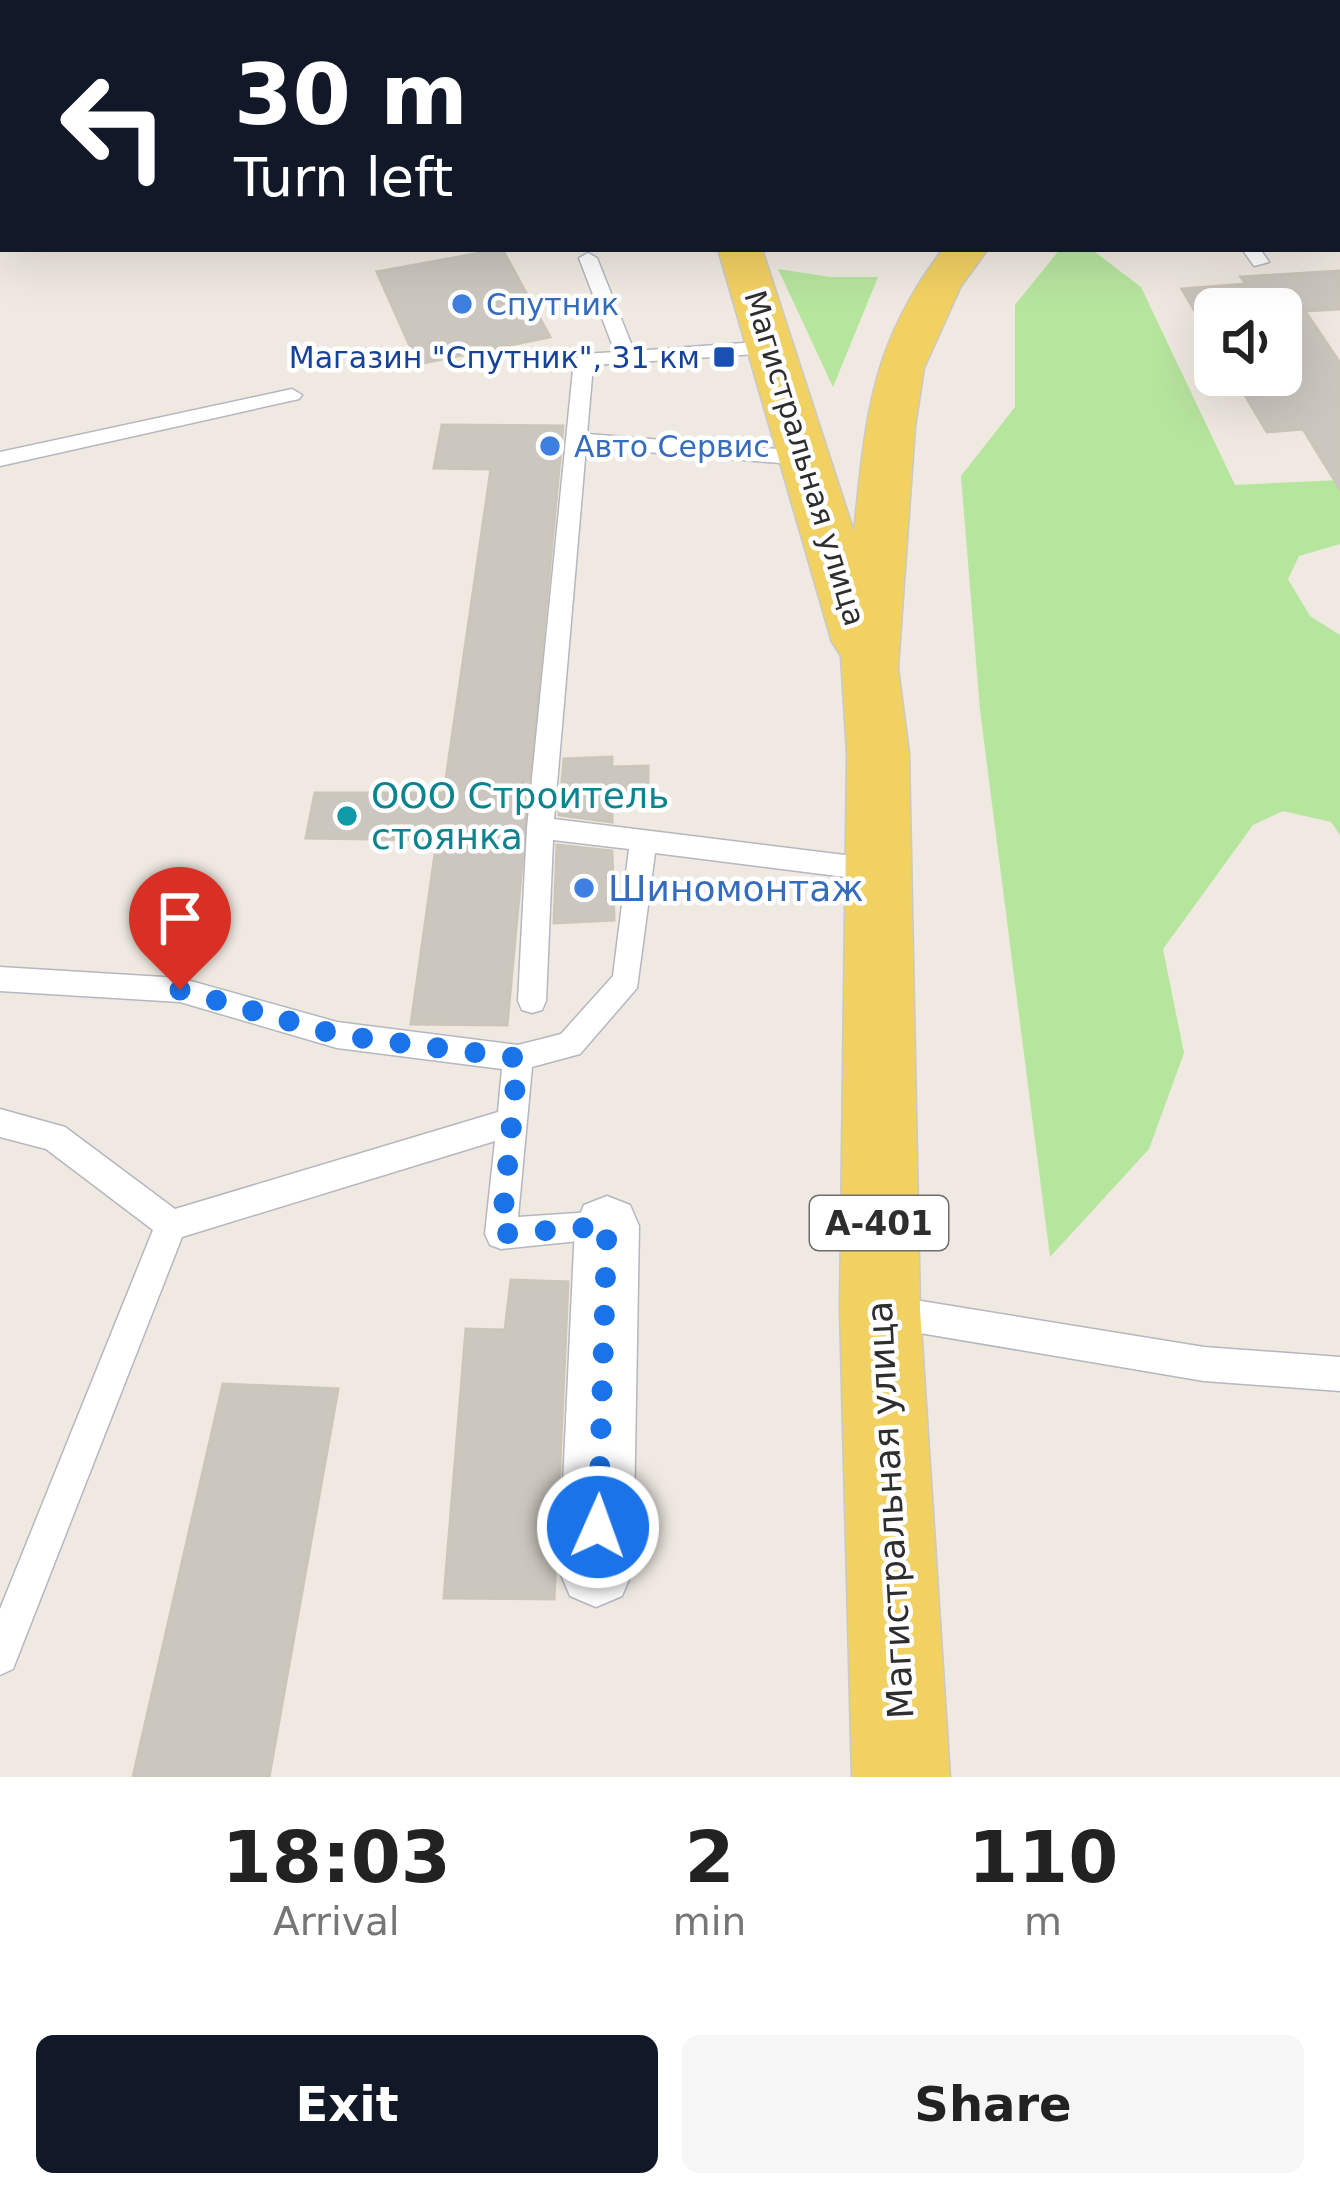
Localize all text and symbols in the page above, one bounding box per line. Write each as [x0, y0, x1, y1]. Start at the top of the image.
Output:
text: 30 m [234, 46, 468, 144]
icon: left [36, 48, 192, 204]
text: Turn left [234, 146, 453, 209]
street label: Магистральная улица [737, 286, 873, 630]
place label: Спутник [486, 287, 619, 322]
map controls [1194, 288, 1302, 396]
button: sound [1194, 288, 1302, 396]
marker: Спутник [449, 291, 475, 317]
place label: Магазин "Спутник", 31 км [289, 340, 700, 375]
marker: Магазин "Спутник", 31 км [711, 344, 737, 370]
place label: Авто Сервис [574, 429, 770, 464]
marker: Авто Сервис [537, 433, 563, 459]
place label: ООО Строитель стоянка [371, 775, 669, 857]
marker: ООО Строитель стоянка [334, 803, 360, 829]
pin [129, 867, 231, 990]
place label: Шиномонтаж [608, 868, 864, 909]
marker: Шиномонтаж [571, 875, 597, 901]
icon: arrive [147, 885, 213, 951]
road number: А-401 [810, 1196, 948, 1250]
street label: Магистральная улица [859, 1300, 921, 1720]
position arrow [535, 1464, 661, 1590]
text: 18:03 [222, 1815, 451, 1899]
text: 2 [684, 1815, 734, 1899]
text: 110 [968, 1815, 1118, 1899]
text: Arrival [273, 1899, 400, 1944]
text: min [673, 1899, 746, 1944]
text: m [1024, 1899, 1062, 1944]
button: Exit [36, 2035, 658, 2173]
button: Share [682, 2035, 1304, 2173]

